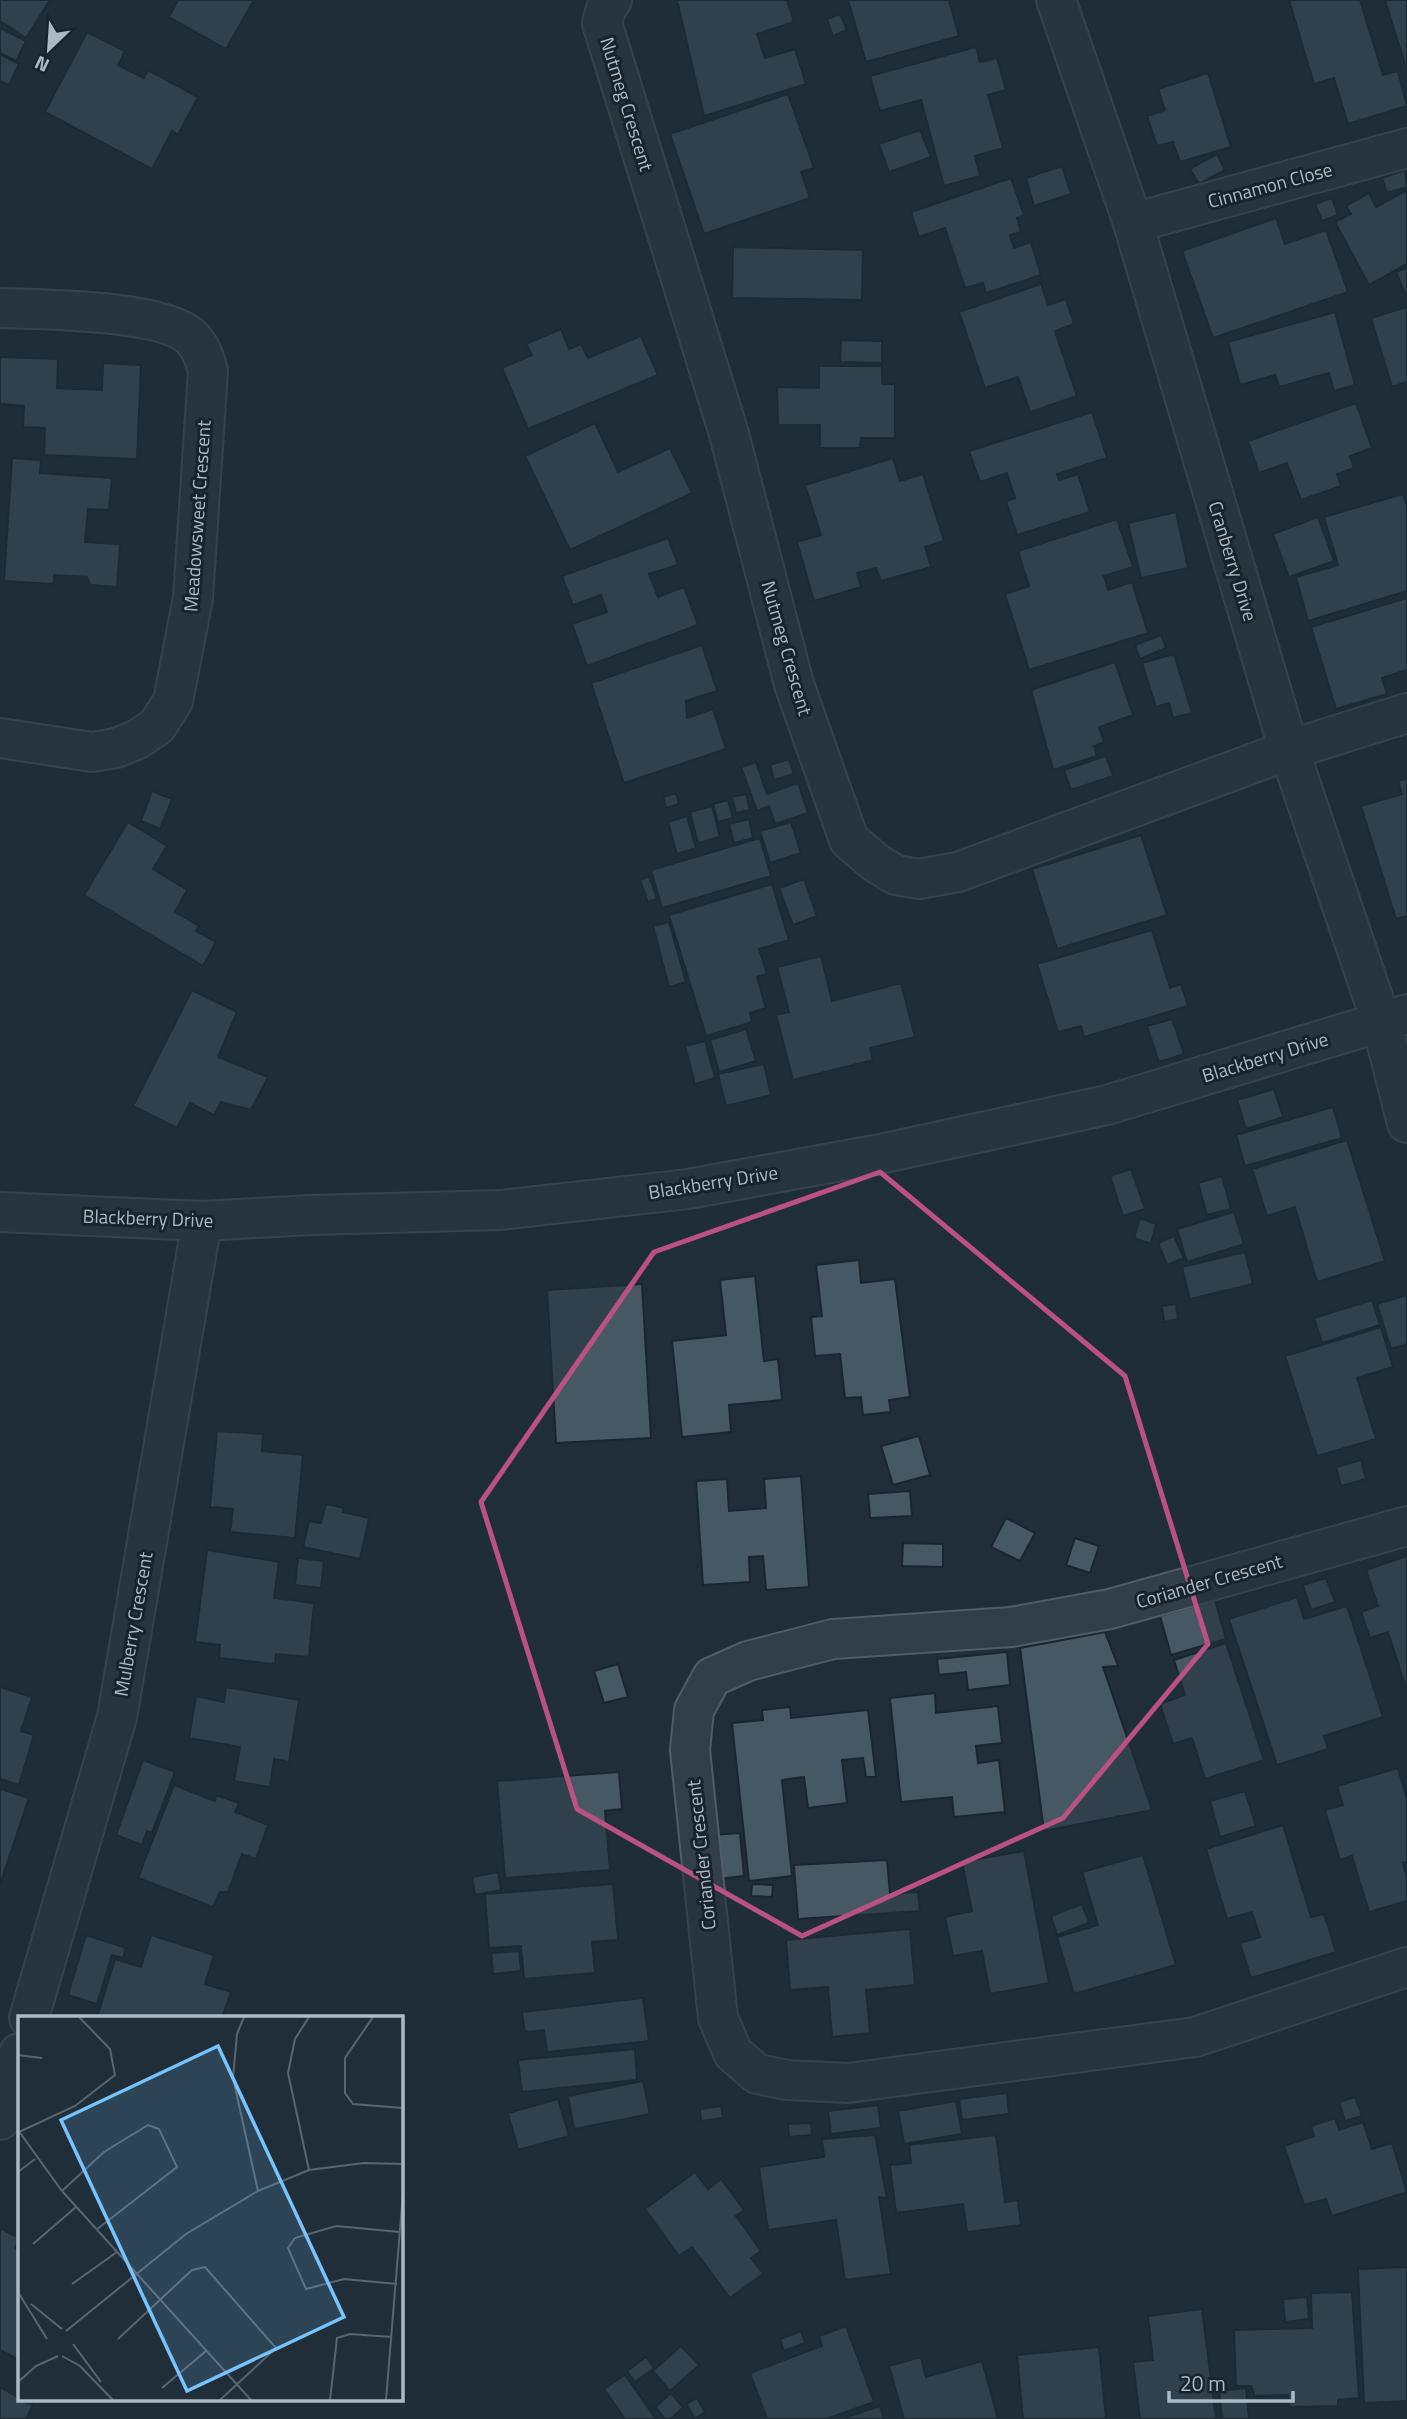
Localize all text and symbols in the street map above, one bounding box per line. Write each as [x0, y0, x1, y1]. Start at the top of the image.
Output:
north arrow [14, 14, 84, 84]
street label: Nutmeg Crescent [593, 33, 662, 175]
text: N [30, 49, 54, 81]
street label: Cinnamon Close [1204, 154, 1335, 215]
street label: Meadowsweet Crescent [175, 419, 218, 613]
street label: Cranberry Drive [1201, 497, 1266, 624]
street label: Nutmeg Crescent [754, 577, 821, 719]
street label: Blackberry Drive [1198, 1024, 1332, 1089]
street label: Blackberry Drive [646, 1157, 780, 1206]
street label: Blackberry Drive [82, 1201, 214, 1234]
street label: Coriander Crescent [1132, 1546, 1286, 1615]
street label: Mulberry Crescent [106, 1549, 160, 1698]
street label: Coriander Crescent [678, 1778, 723, 1932]
inset map [18, 2016, 402, 2402]
scale bar [1169, 2360, 1293, 2404]
text: 20 m [1180, 2367, 1226, 2399]

